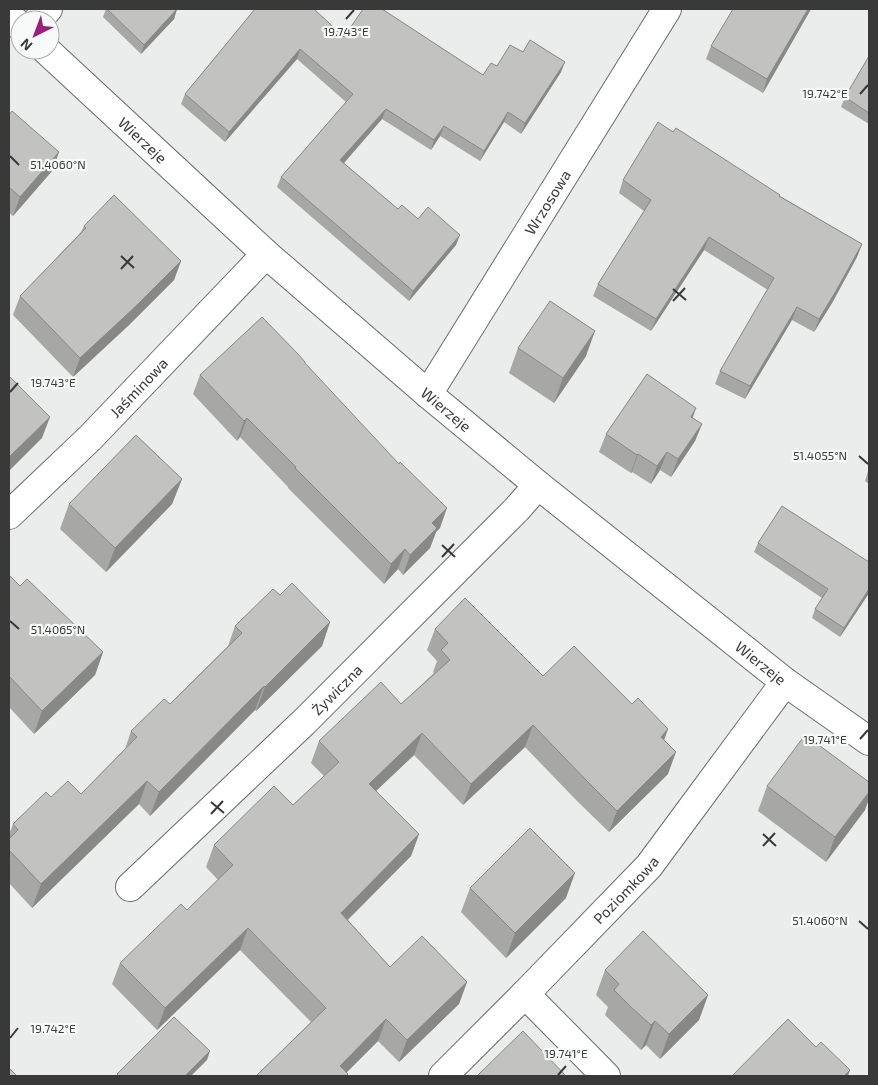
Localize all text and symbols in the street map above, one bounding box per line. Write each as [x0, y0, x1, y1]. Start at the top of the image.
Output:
north arrow [10, 10, 60, 60]
text: 19.743°E [323, 24, 369, 38]
text: N [17, 35, 35, 55]
text: 19.742°E [802, 86, 848, 100]
street label: Wierzeje [115, 113, 171, 167]
text: 51.4060°N [30, 157, 86, 171]
street label: Wrzosowa [520, 166, 574, 238]
street label: Jaśminowa [106, 354, 171, 421]
text: 19.743°E [30, 375, 76, 389]
street label: Wierzeje [418, 383, 475, 435]
text: 51.4055°N [793, 448, 847, 462]
text: 51.4065°N [31, 622, 85, 636]
street label: Wierzeje [732, 637, 790, 688]
street label: Żywiczna [308, 660, 366, 718]
text: 19.741°E [803, 732, 847, 746]
street label: Poziomkowa [589, 852, 662, 927]
text: 51.4060°N [792, 913, 848, 927]
text: 19.742°E [30, 1021, 76, 1035]
text: 19.741°E [544, 1046, 588, 1060]

